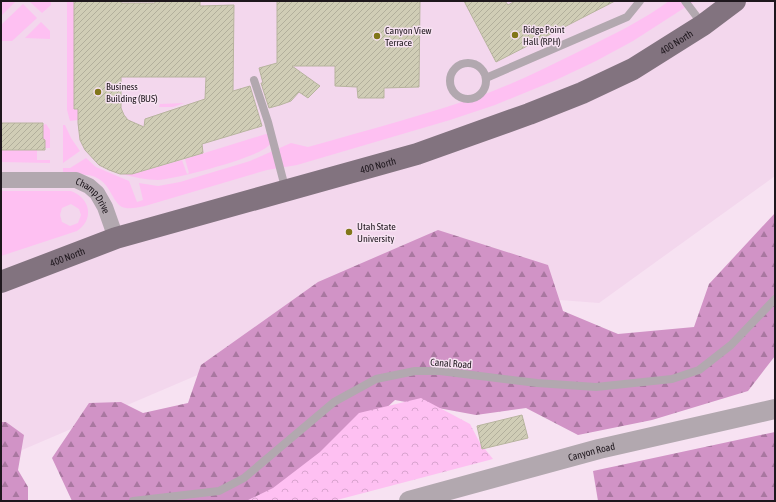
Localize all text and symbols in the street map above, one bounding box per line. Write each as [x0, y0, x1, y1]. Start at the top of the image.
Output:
place label: Ridge Point Hall (RPH) [523, 24, 565, 47]
place label: Canyon View Terrace [385, 25, 432, 48]
street label: 400 North [658, 28, 695, 57]
marker: Ridge Point Hall (RPH) [510, 30, 520, 40]
marker: Canyon View Terrace [372, 31, 382, 41]
place label: Business Building (BUS) [106, 81, 158, 104]
marker: Business Building (BUS) [93, 87, 103, 97]
street label: 400 North [359, 155, 397, 176]
street label: Champ Drive [74, 176, 112, 215]
place label: Utah State University [357, 221, 396, 244]
marker: Utah State University [344, 227, 354, 237]
street label: 400 North [48, 245, 87, 269]
street label: Canal Road [430, 357, 472, 370]
street label: Canyon Road [567, 441, 616, 463]

